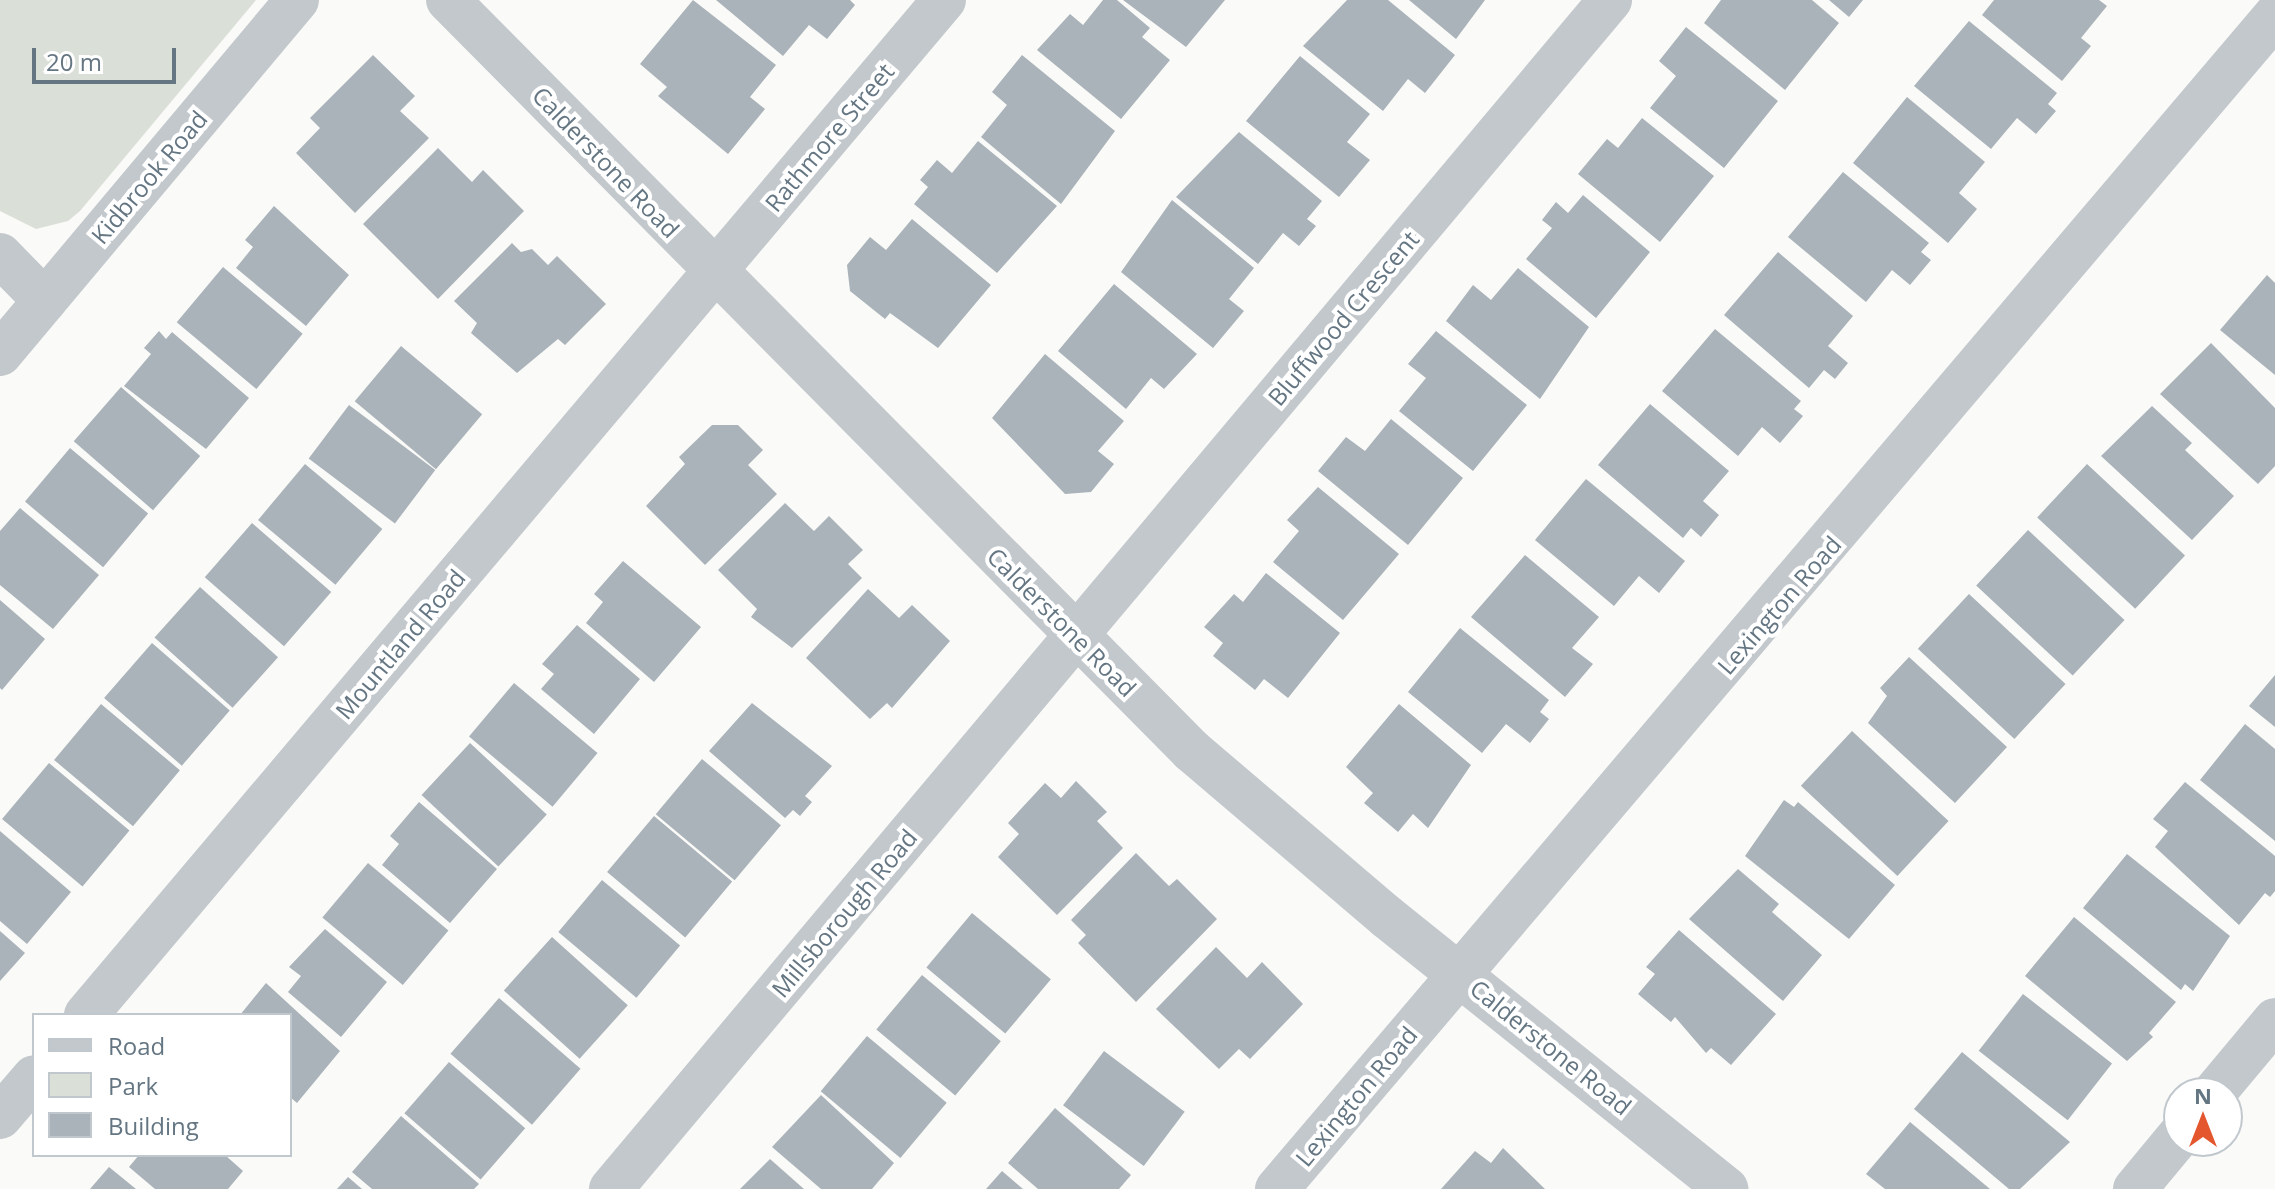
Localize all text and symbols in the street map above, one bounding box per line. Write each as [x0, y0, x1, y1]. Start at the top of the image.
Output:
scale bar [36, 32, 180, 82]
text: 20 m [46, 45, 102, 78]
street label: Rathmore Street [759, 57, 899, 217]
street label: Calderstone Road [527, 81, 685, 243]
street label: Kidbrook Road [85, 105, 213, 249]
street label: Bluffwood Crescent [1262, 225, 1424, 411]
street label: Lexington Road [1711, 530, 1847, 680]
street label: Calderstone Road [982, 542, 1142, 702]
street label: Mountland Road [329, 563, 471, 725]
street label: Millsborough Road [765, 823, 923, 1003]
street label: Calderstone Road [1465, 973, 1637, 1121]
legend [32, 1013, 292, 1157]
street label: Lexington Road [1289, 1020, 1423, 1172]
text: Road [108, 1029, 165, 1062]
text: Park [108, 1069, 158, 1102]
north arrow [2163, 1077, 2243, 1157]
text: N [2194, 1080, 2212, 1110]
text: Building [108, 1109, 199, 1142]

